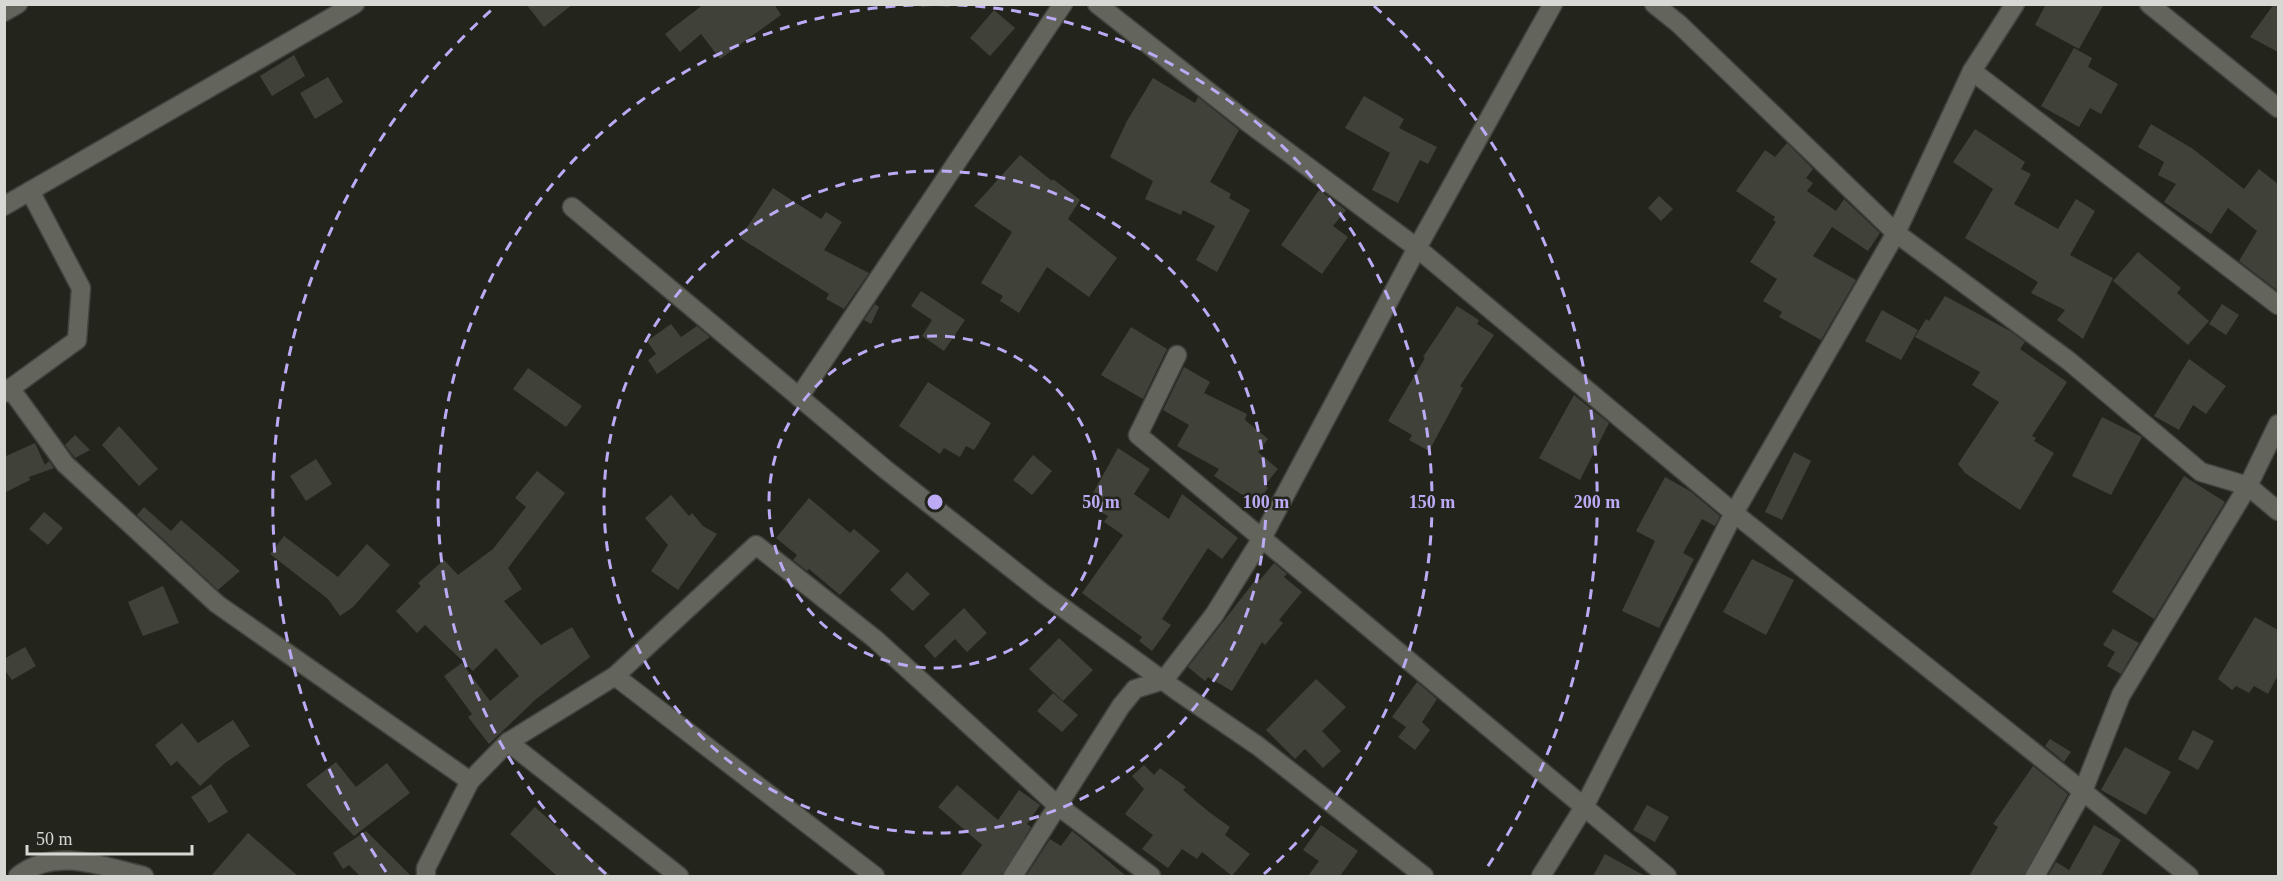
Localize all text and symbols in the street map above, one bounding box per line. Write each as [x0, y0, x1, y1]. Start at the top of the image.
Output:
centre of rings [925, 492, 945, 512]
text: 50 m [1082, 492, 1120, 512]
text: 100 m [1243, 492, 1289, 512]
text: 150 m [1409, 492, 1455, 512]
text: 200 m [1574, 492, 1620, 512]
scale bar [27, 818, 192, 856]
text: 50 m [36, 829, 73, 849]

